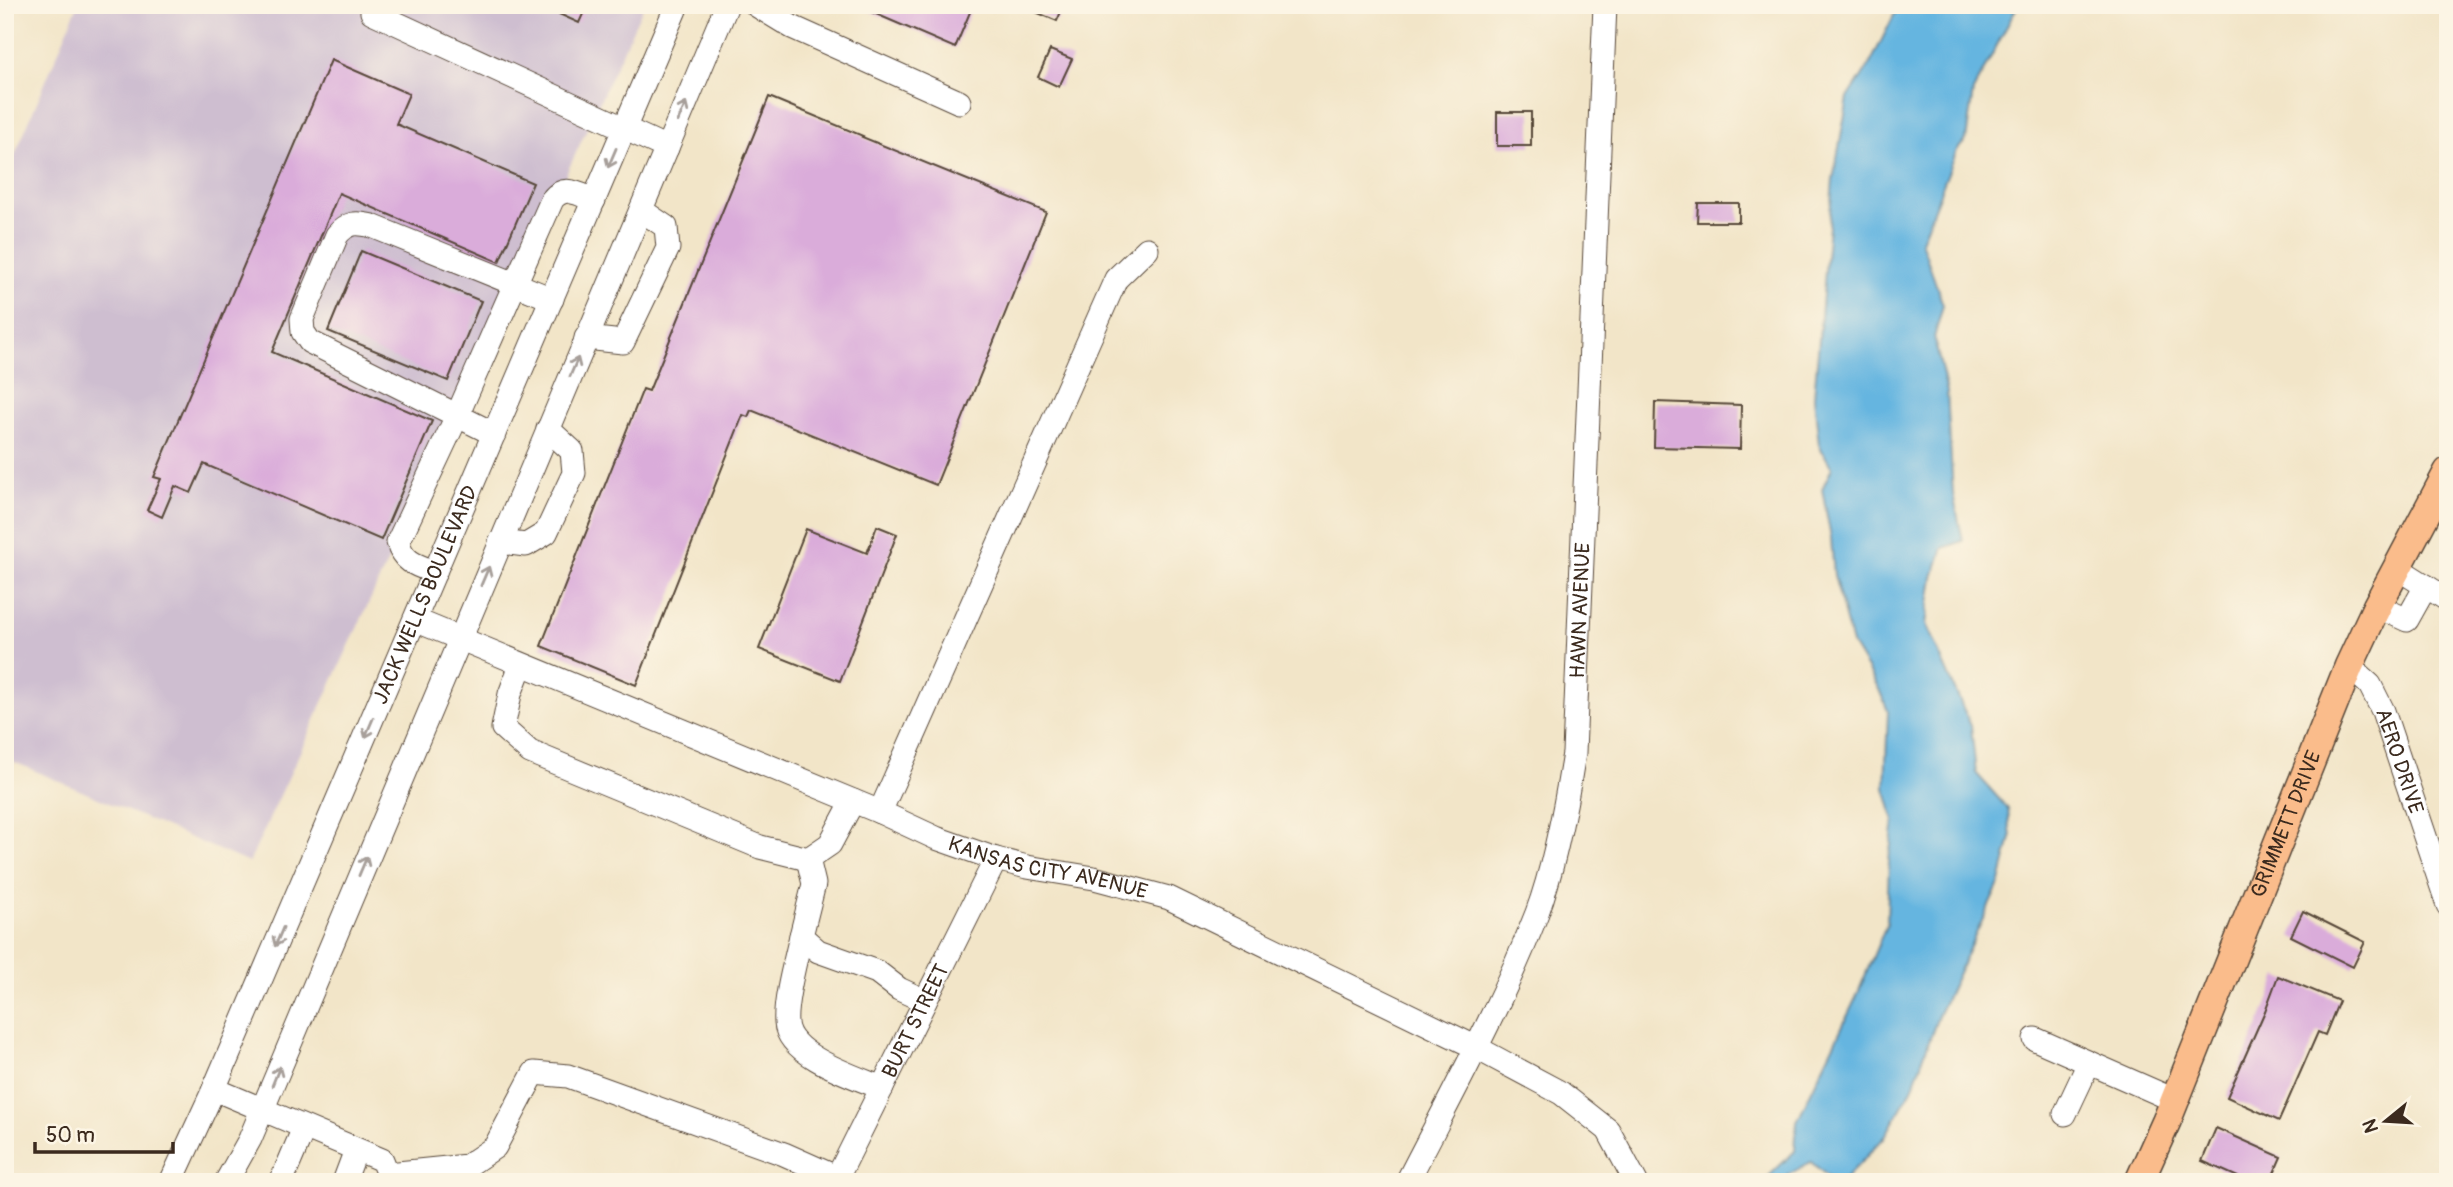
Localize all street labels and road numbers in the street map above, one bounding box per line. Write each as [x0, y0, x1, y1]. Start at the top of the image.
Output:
street label: JACK WELLS BOULEVARD [367, 481, 484, 708]
street label: HAWN AVENUE [1564, 542, 1597, 679]
street label: AERO DRIVE [2369, 705, 2429, 817]
street label: GRIMMETT DRIVE [2245, 747, 2328, 901]
street label: KANSAS CITY AVENUE [945, 830, 1150, 906]
street label: BURT STREET [876, 959, 956, 1083]

